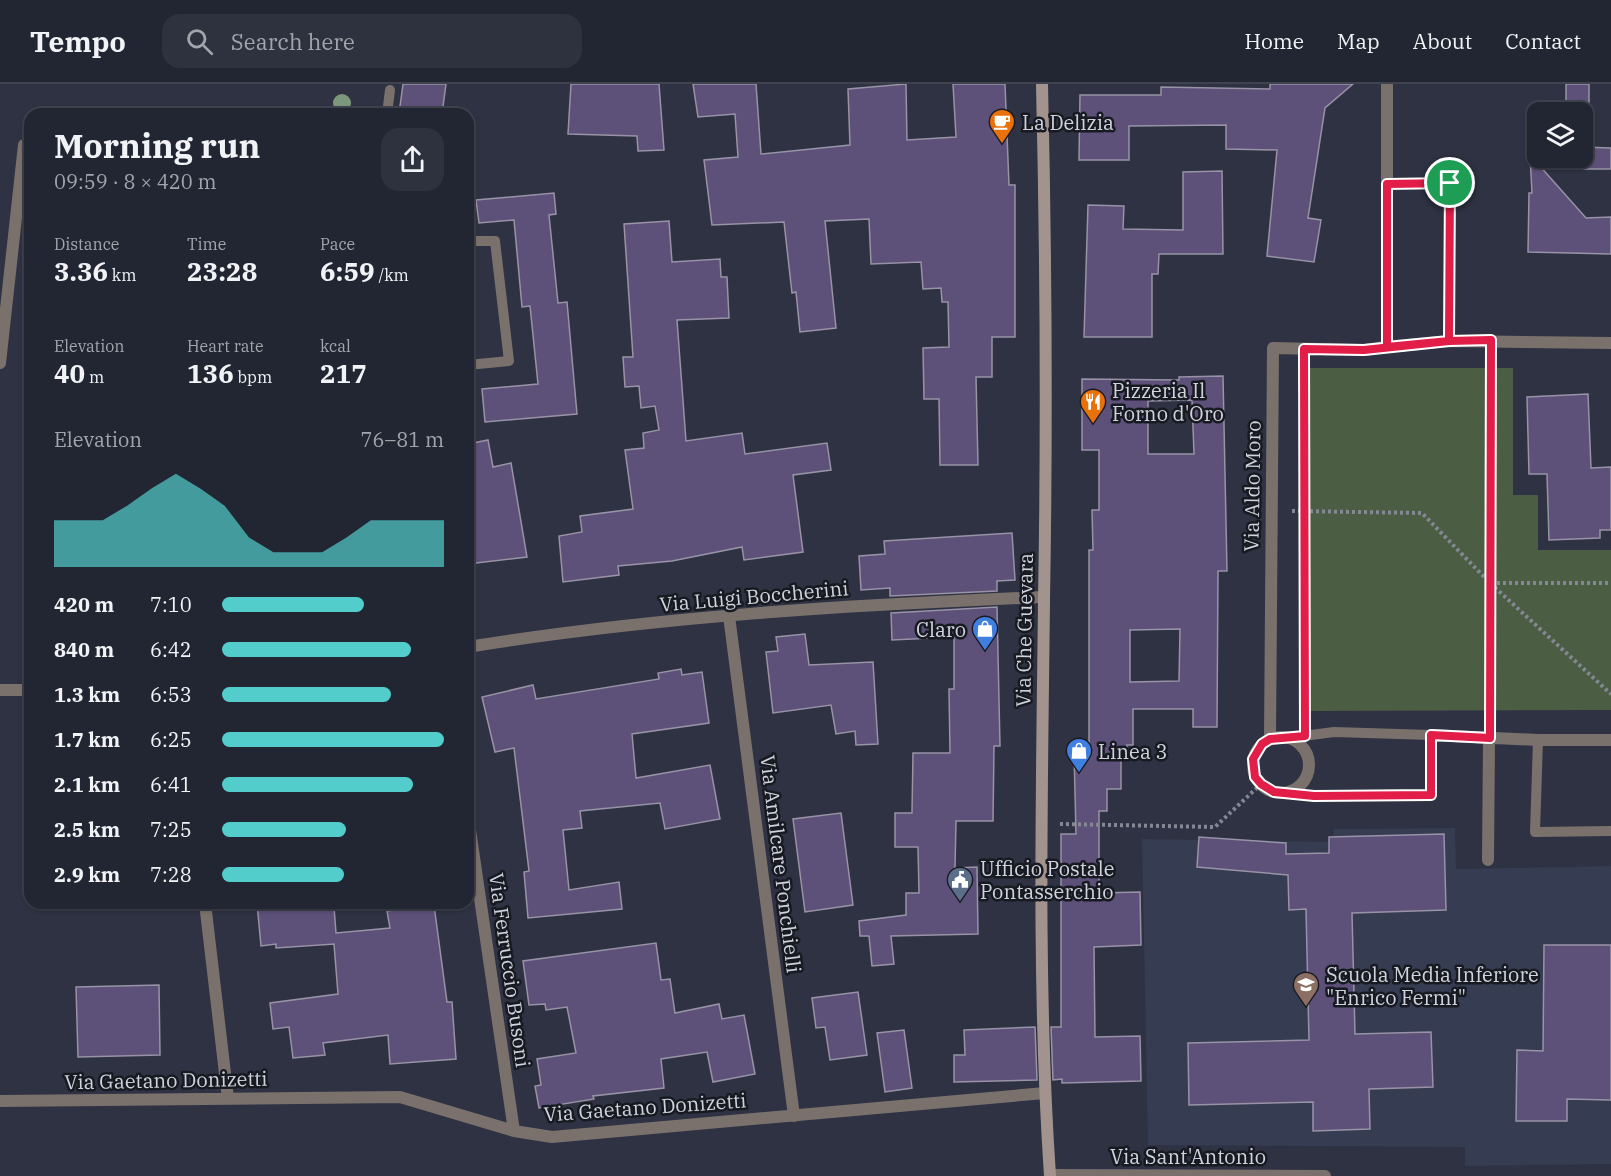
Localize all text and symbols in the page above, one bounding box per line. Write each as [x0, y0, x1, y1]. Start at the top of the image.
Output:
search box [162, 14, 582, 68]
text: Tempo [30, 23, 126, 60]
icon: search [183, 25, 216, 58]
text: Search here [231, 27, 355, 56]
text: Home [1244, 27, 1304, 55]
text: Map [1337, 27, 1380, 55]
text: About [1413, 27, 1472, 55]
text: Contact [1505, 27, 1581, 55]
map controls [1527, 102, 1593, 168]
button: layers [1527, 102, 1593, 168]
cafe icon: La Delizia [987, 107, 1017, 145]
place label: La Delizia [1022, 109, 1114, 136]
text: Morning run [54, 124, 260, 167]
button: share [381, 128, 444, 191]
pin [1424, 157, 1475, 208]
icon: arrive [1433, 166, 1466, 199]
text: 09:59 · 8 × 420 m [54, 168, 217, 195]
text: Distance [54, 234, 119, 254]
text: Time [187, 234, 226, 254]
text: Pace [320, 234, 355, 254]
text: 3.36 [54, 254, 108, 288]
text: 23:28 [187, 254, 257, 288]
text: 6:59 [320, 254, 375, 288]
text: km [108, 265, 136, 285]
text: /km [375, 265, 409, 285]
text: Elevation [54, 336, 124, 356]
text: Heart rate [187, 336, 264, 356]
text: kcal [320, 336, 351, 356]
text: 40 [54, 356, 85, 390]
text: 136 [187, 356, 234, 390]
text: 217 [320, 356, 367, 390]
text: m [85, 367, 104, 387]
text: bpm [234, 367, 272, 387]
place label: Pizzeria Il Forno d'Oro [1112, 377, 1224, 427]
restaurant icon: Pizzeria Il Forno d'Oro [1078, 387, 1108, 425]
street label: Via Aldo Moro [1237, 420, 1267, 552]
text: Elevation [54, 426, 142, 453]
text: 76–81 m [361, 426, 444, 453]
street label: Via Che Guevara [1009, 553, 1039, 707]
street label: Via Luigi Boccherini [658, 574, 850, 618]
text: 420 m [54, 591, 114, 618]
text: 7:10 [150, 591, 192, 618]
shop icon: Claro [970, 614, 1000, 652]
place label: Claro [916, 616, 966, 643]
text: 840 m [54, 636, 114, 663]
text: 6:42 [150, 636, 192, 663]
text: 1.3 km [54, 681, 120, 708]
text: 6:53 [150, 681, 192, 708]
text: 1.7 km [54, 726, 120, 753]
text: 6:25 [150, 726, 192, 753]
shop icon: Linea 3 [1064, 736, 1094, 774]
place label: Linea 3 [1098, 738, 1167, 765]
street label: Via Amilcare Ponchielli [754, 753, 808, 975]
text: 2.1 km [54, 771, 120, 798]
text: 6:41 [150, 771, 192, 798]
text: 2.5 km [54, 816, 120, 843]
text: 7:25 [150, 816, 192, 843]
place label: Ufficio Postale Pontasserchio [980, 855, 1114, 905]
text: 2.9 km [54, 861, 120, 888]
text: 7:28 [150, 861, 192, 888]
public building icon: Ufficio Postale Pontasserchio [945, 865, 975, 903]
street label: Via Ferruccio Busoni [483, 871, 537, 1069]
place label: Scuola Media Inferiore "Enrico Fermi" [1326, 961, 1539, 1011]
school or university icon: Scuola Media Inferiore "Enrico Fermi" [1291, 970, 1321, 1008]
street label: Via Gaetano Donizetti [64, 1065, 268, 1095]
street label: Via Gaetano Donizetti [543, 1086, 747, 1128]
street label: Via Sant'Antonio [1110, 1143, 1266, 1170]

